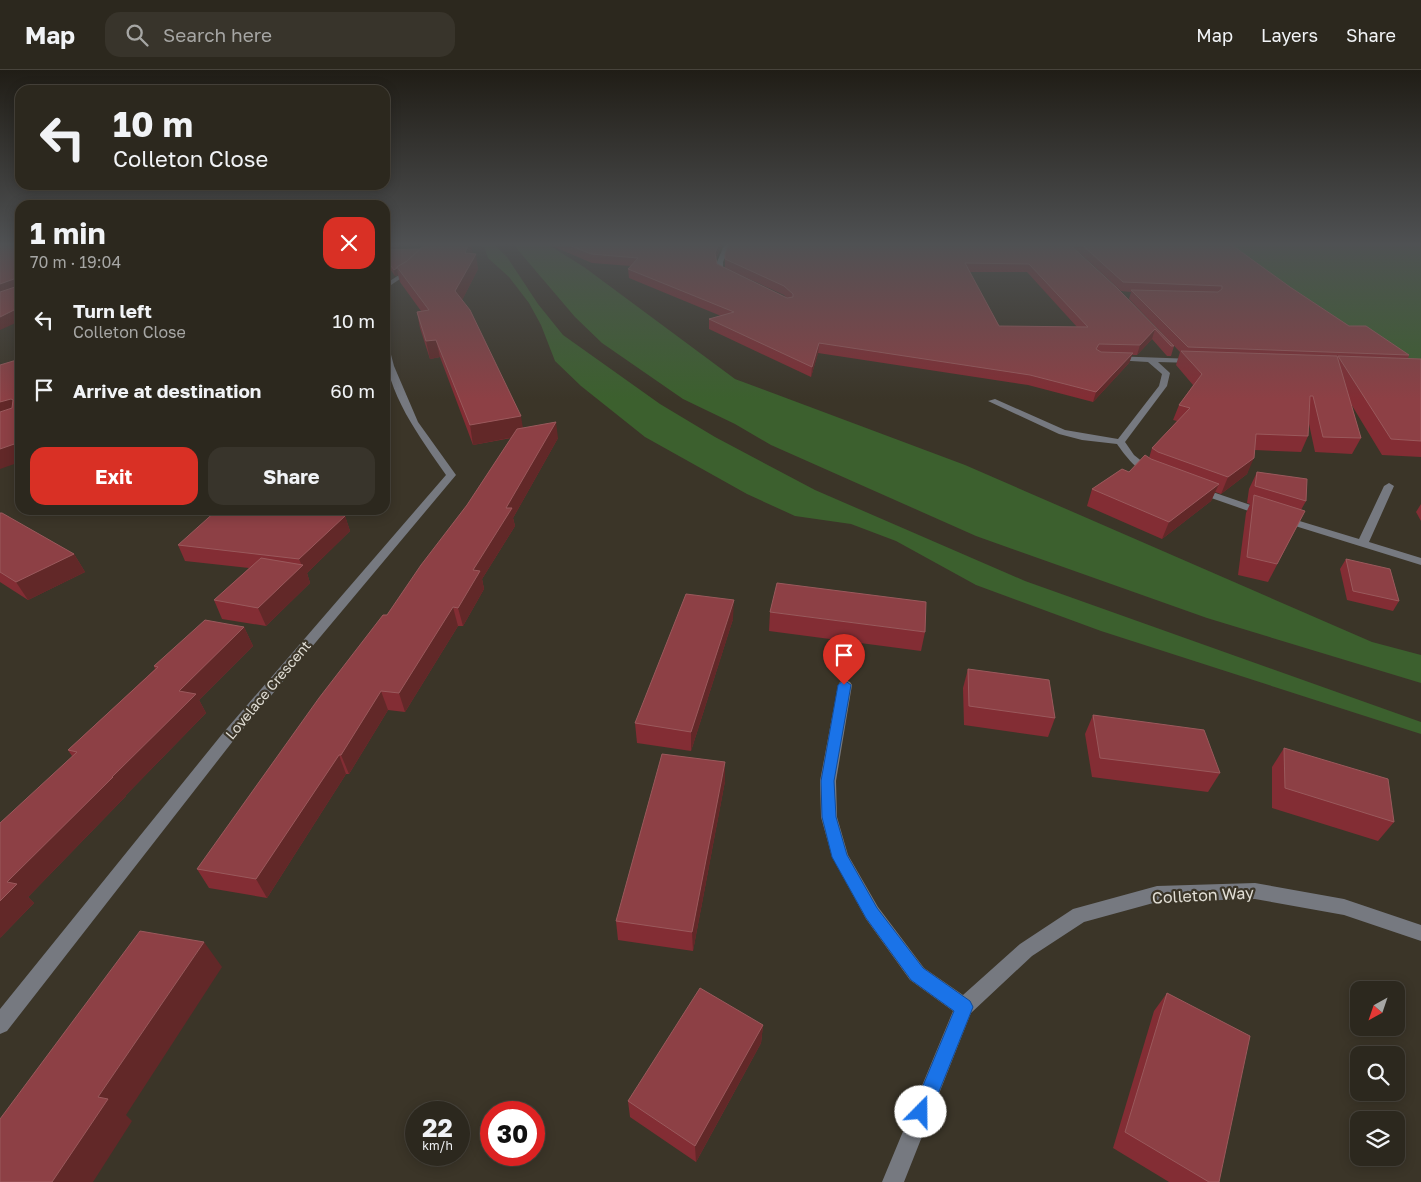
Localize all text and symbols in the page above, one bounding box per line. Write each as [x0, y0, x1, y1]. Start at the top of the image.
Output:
search box [105, 12, 455, 57]
text: Map [25, 20, 75, 49]
icon: search [123, 21, 151, 49]
text: Search here [163, 23, 272, 46]
text: Map [1196, 24, 1233, 46]
text: Layers [1261, 24, 1318, 46]
text: Share [1346, 24, 1396, 46]
text: 10 m [113, 103, 193, 145]
icon: left [30, 105, 95, 170]
text: Colleton Close [113, 145, 268, 172]
text: 1 min [30, 215, 106, 251]
button: close [323, 217, 375, 269]
text: 70 m · 19:04 [30, 252, 121, 272]
text: Turn left [73, 299, 152, 322]
icon: left [30, 306, 58, 334]
text: 10 m [332, 309, 375, 332]
text: Colleton Close [73, 322, 186, 342]
icon: arrive [30, 376, 58, 404]
text: Arrive at destination [73, 379, 261, 402]
text: 60 m [330, 379, 375, 402]
button: Exit [30, 447, 198, 505]
button: Share [208, 447, 375, 505]
pin [823, 634, 865, 685]
street label: Lovelace Crescent [221, 637, 314, 742]
icon: arrive [830, 641, 858, 669]
street label: Colleton Way [1151, 882, 1255, 908]
north arrow [1350, 981, 1405, 1036]
map controls [1350, 981, 1405, 1166]
button: search [1350, 1046, 1405, 1101]
position arrow [894, 1085, 946, 1137]
speed limit sign: 30 [480, 1101, 545, 1166]
button: layers [1350, 1111, 1405, 1166]
text: 22 [422, 1112, 453, 1143]
text: km/h [422, 1138, 453, 1153]

